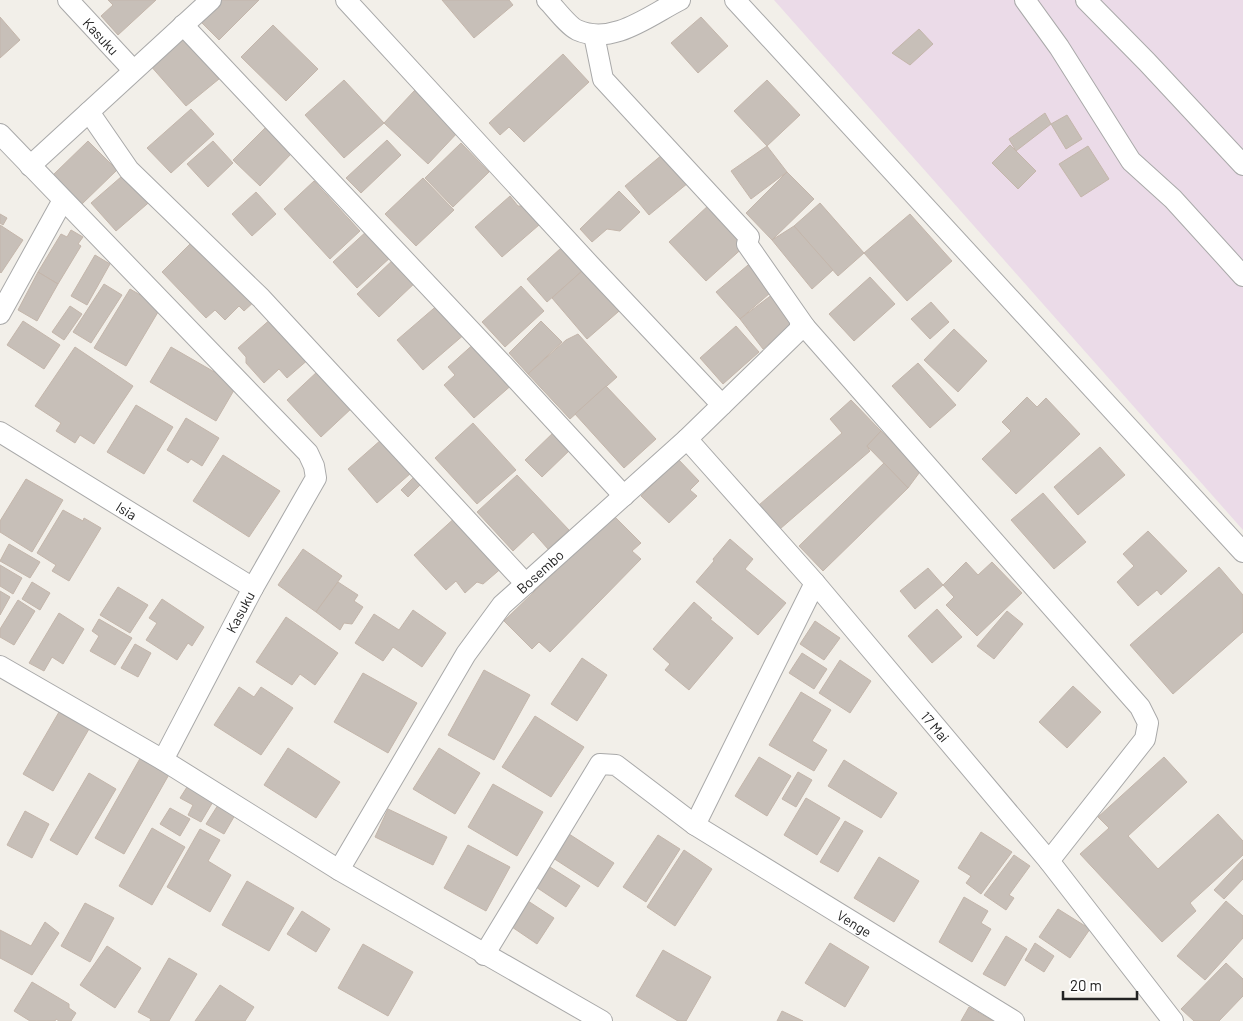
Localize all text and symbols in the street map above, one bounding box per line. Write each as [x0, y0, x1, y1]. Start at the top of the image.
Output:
street label: Kasuku [80, 14, 123, 58]
street label: Isia [113, 497, 140, 523]
street label: Bosembo [513, 546, 567, 597]
street label: Kasuku [222, 588, 258, 636]
street label: 17 Mai [918, 707, 953, 745]
street label: Venge [834, 906, 875, 940]
scale bar [1063, 968, 1137, 1000]
text: 20 m [1070, 976, 1102, 994]

